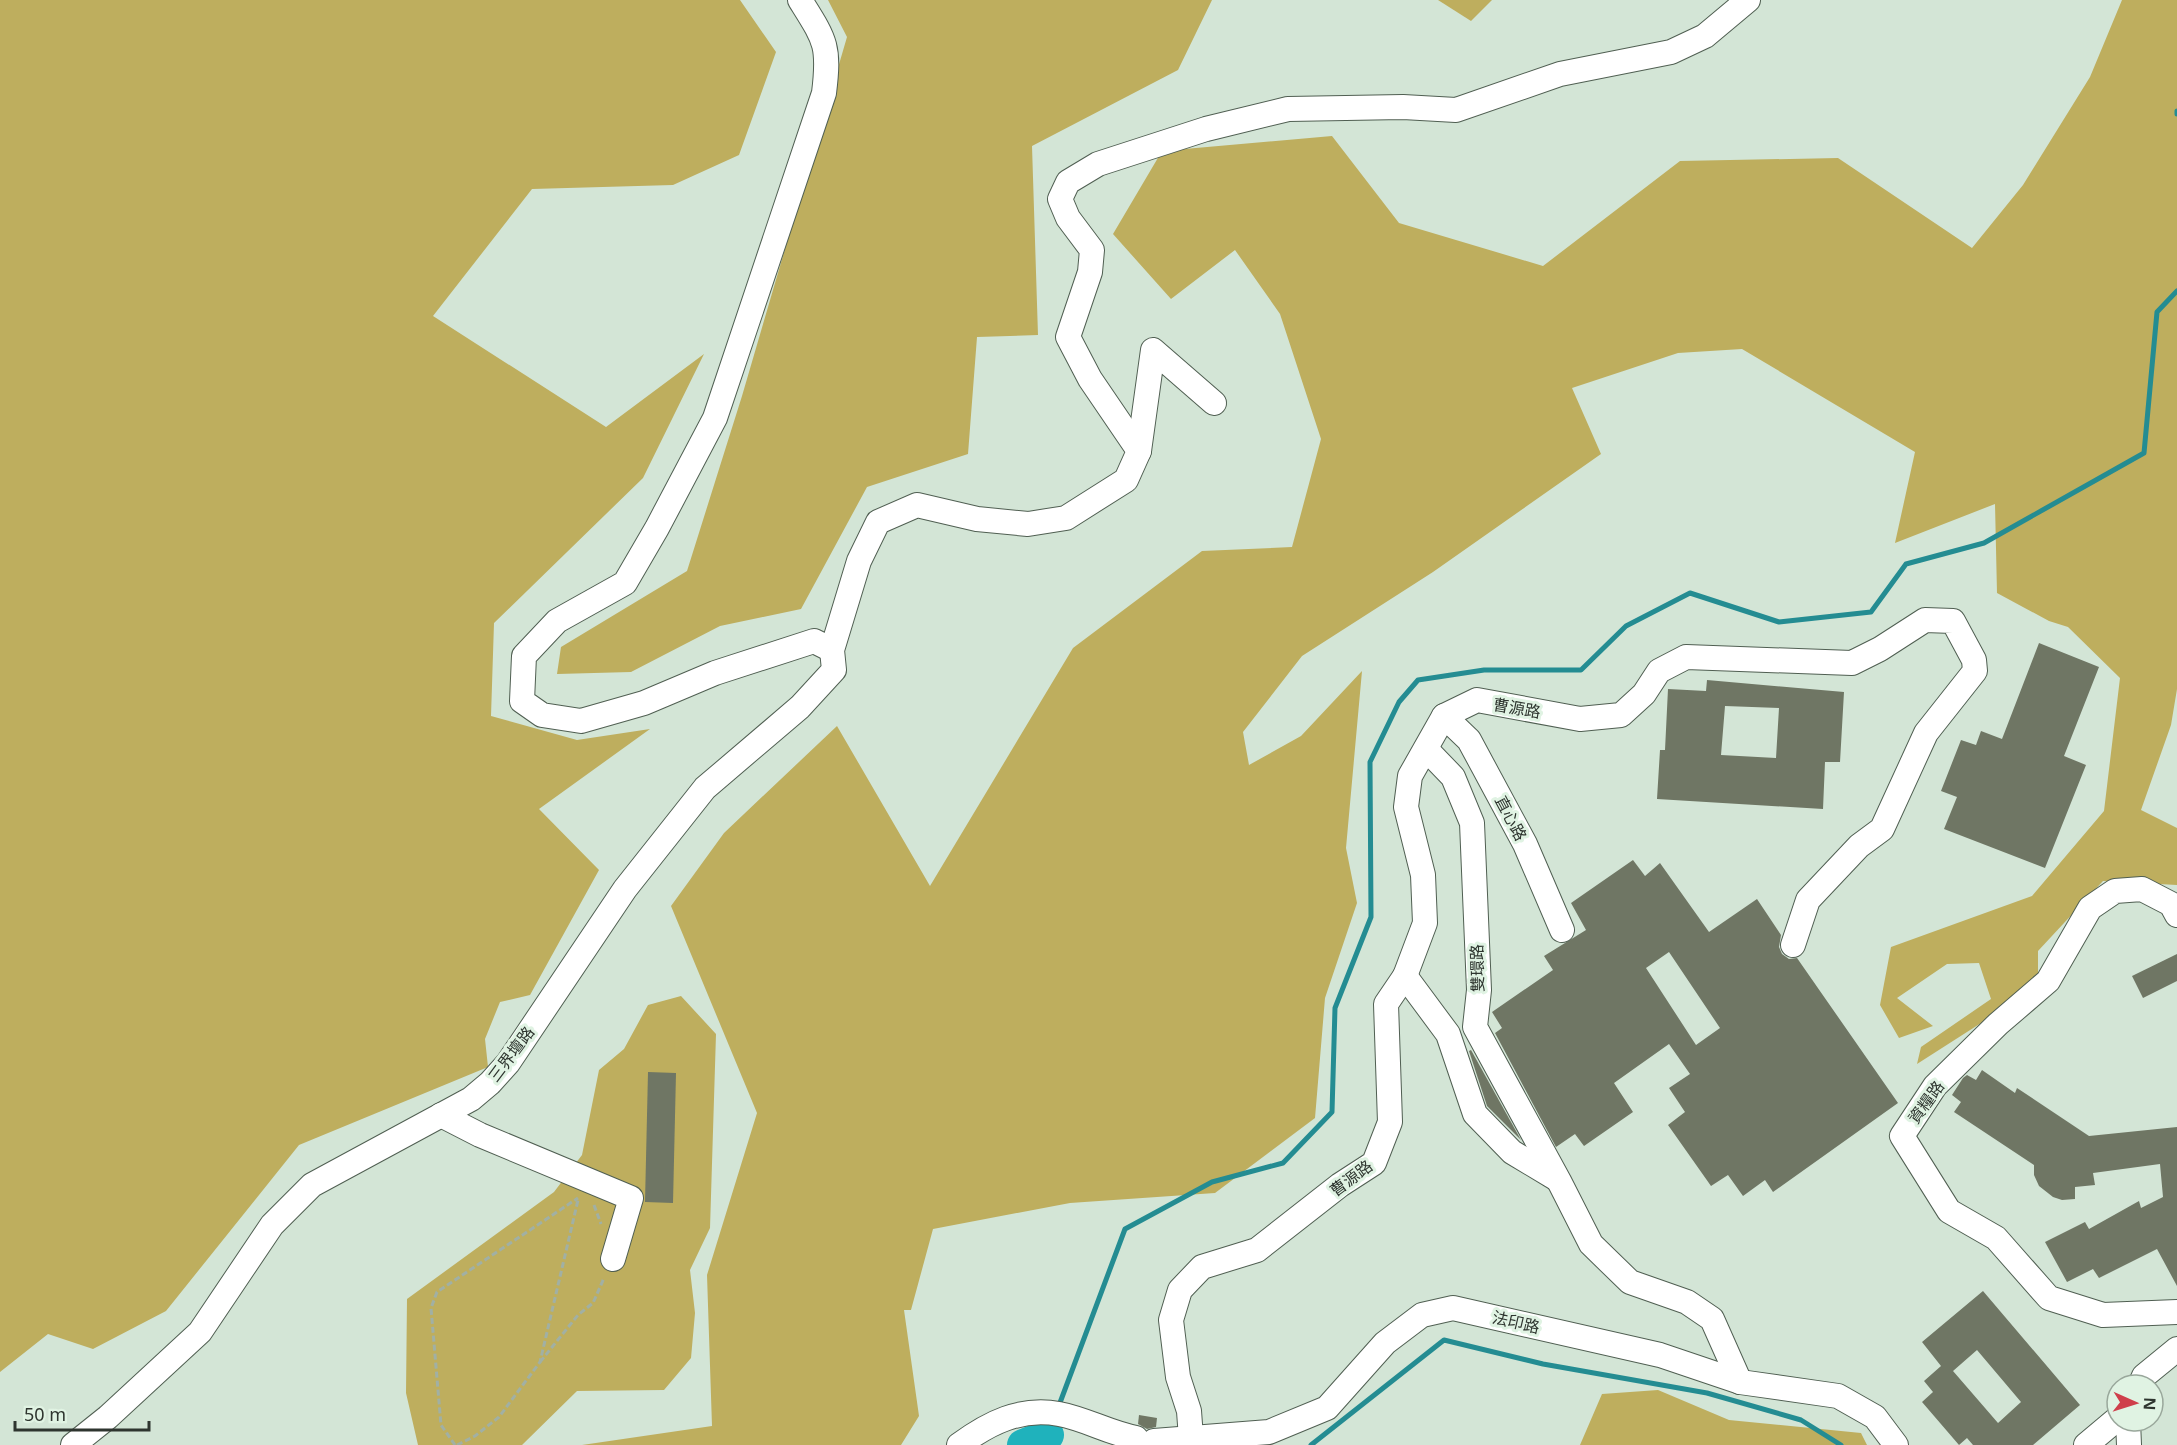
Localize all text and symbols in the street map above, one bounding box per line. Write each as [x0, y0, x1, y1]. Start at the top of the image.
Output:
street label: 曹源路 [1491, 693, 1543, 723]
street label: 直心路 [1490, 792, 1532, 844]
street label: 雙環路 [1466, 944, 1488, 992]
street label: 三界壇路 [483, 1022, 539, 1086]
street label: 資糧路 [1903, 1076, 1949, 1128]
street label: 曹源路 [1325, 1155, 1377, 1201]
street label: 法印路 [1490, 1306, 1542, 1338]
north arrow [2105, 1373, 2165, 1433]
scale bar [15, 1394, 148, 1432]
text: N [2139, 1397, 2161, 1411]
text: 50 m [24, 1402, 66, 1426]

